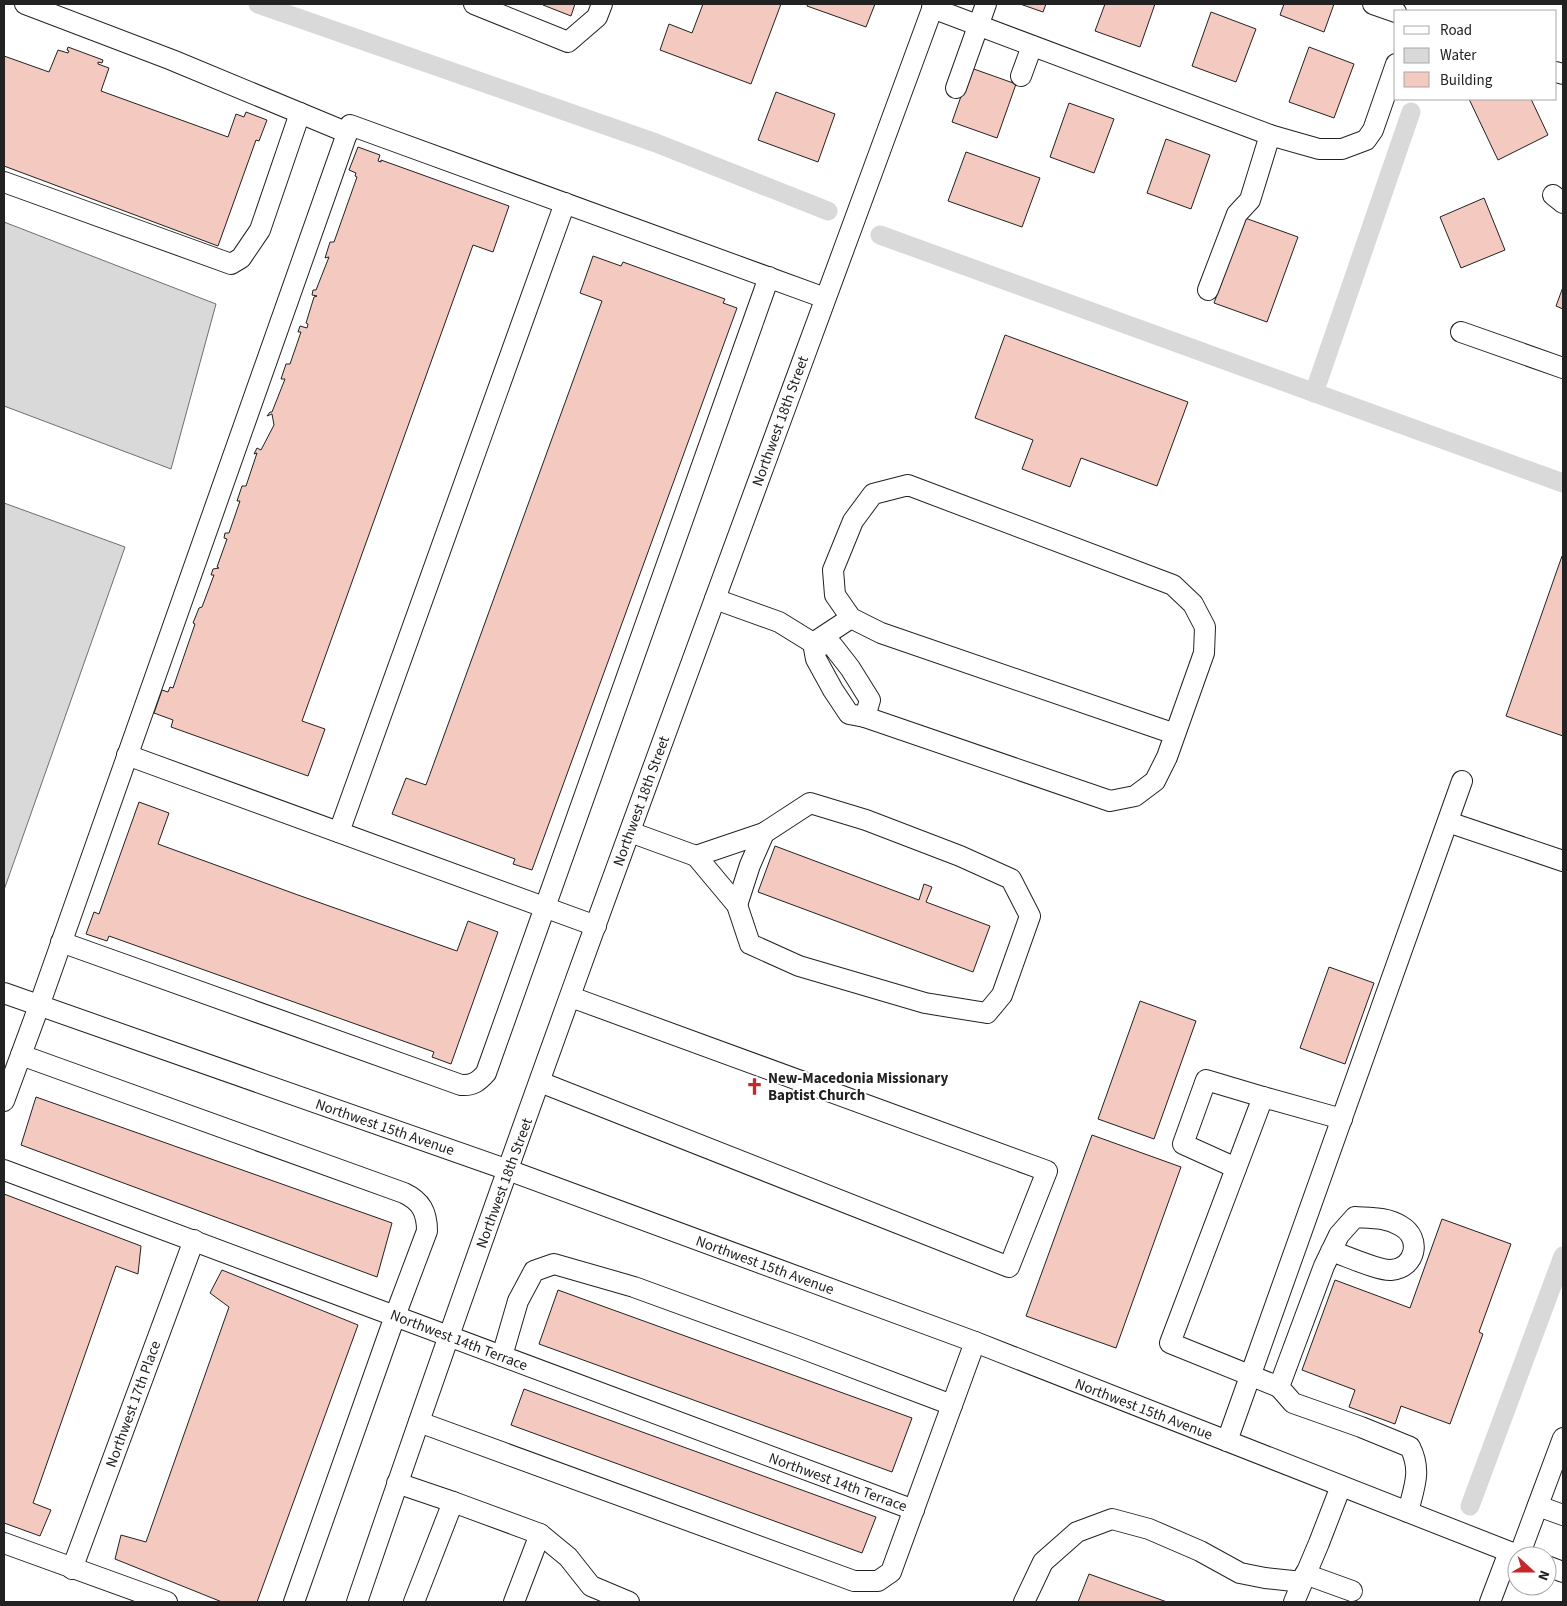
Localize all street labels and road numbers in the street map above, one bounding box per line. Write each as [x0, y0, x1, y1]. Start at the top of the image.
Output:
street label: Northwest 18th Street [747, 353, 814, 489]
street label: Northwest 18th Street [608, 733, 675, 869]
street label: Northwest 15th Avenue [312, 1094, 457, 1161]
street label: Northwest 18th Street [471, 1115, 538, 1251]
street label: Northwest 15th Avenue [693, 1231, 837, 1300]
street label: Northwest 14th Terrace [387, 1305, 531, 1376]
street label: Northwest 17th Place [101, 1338, 166, 1470]
street label: Northwest 15th Avenue [1072, 1374, 1216, 1445]
street label: Northwest 14th Terrace [766, 1448, 910, 1517]

